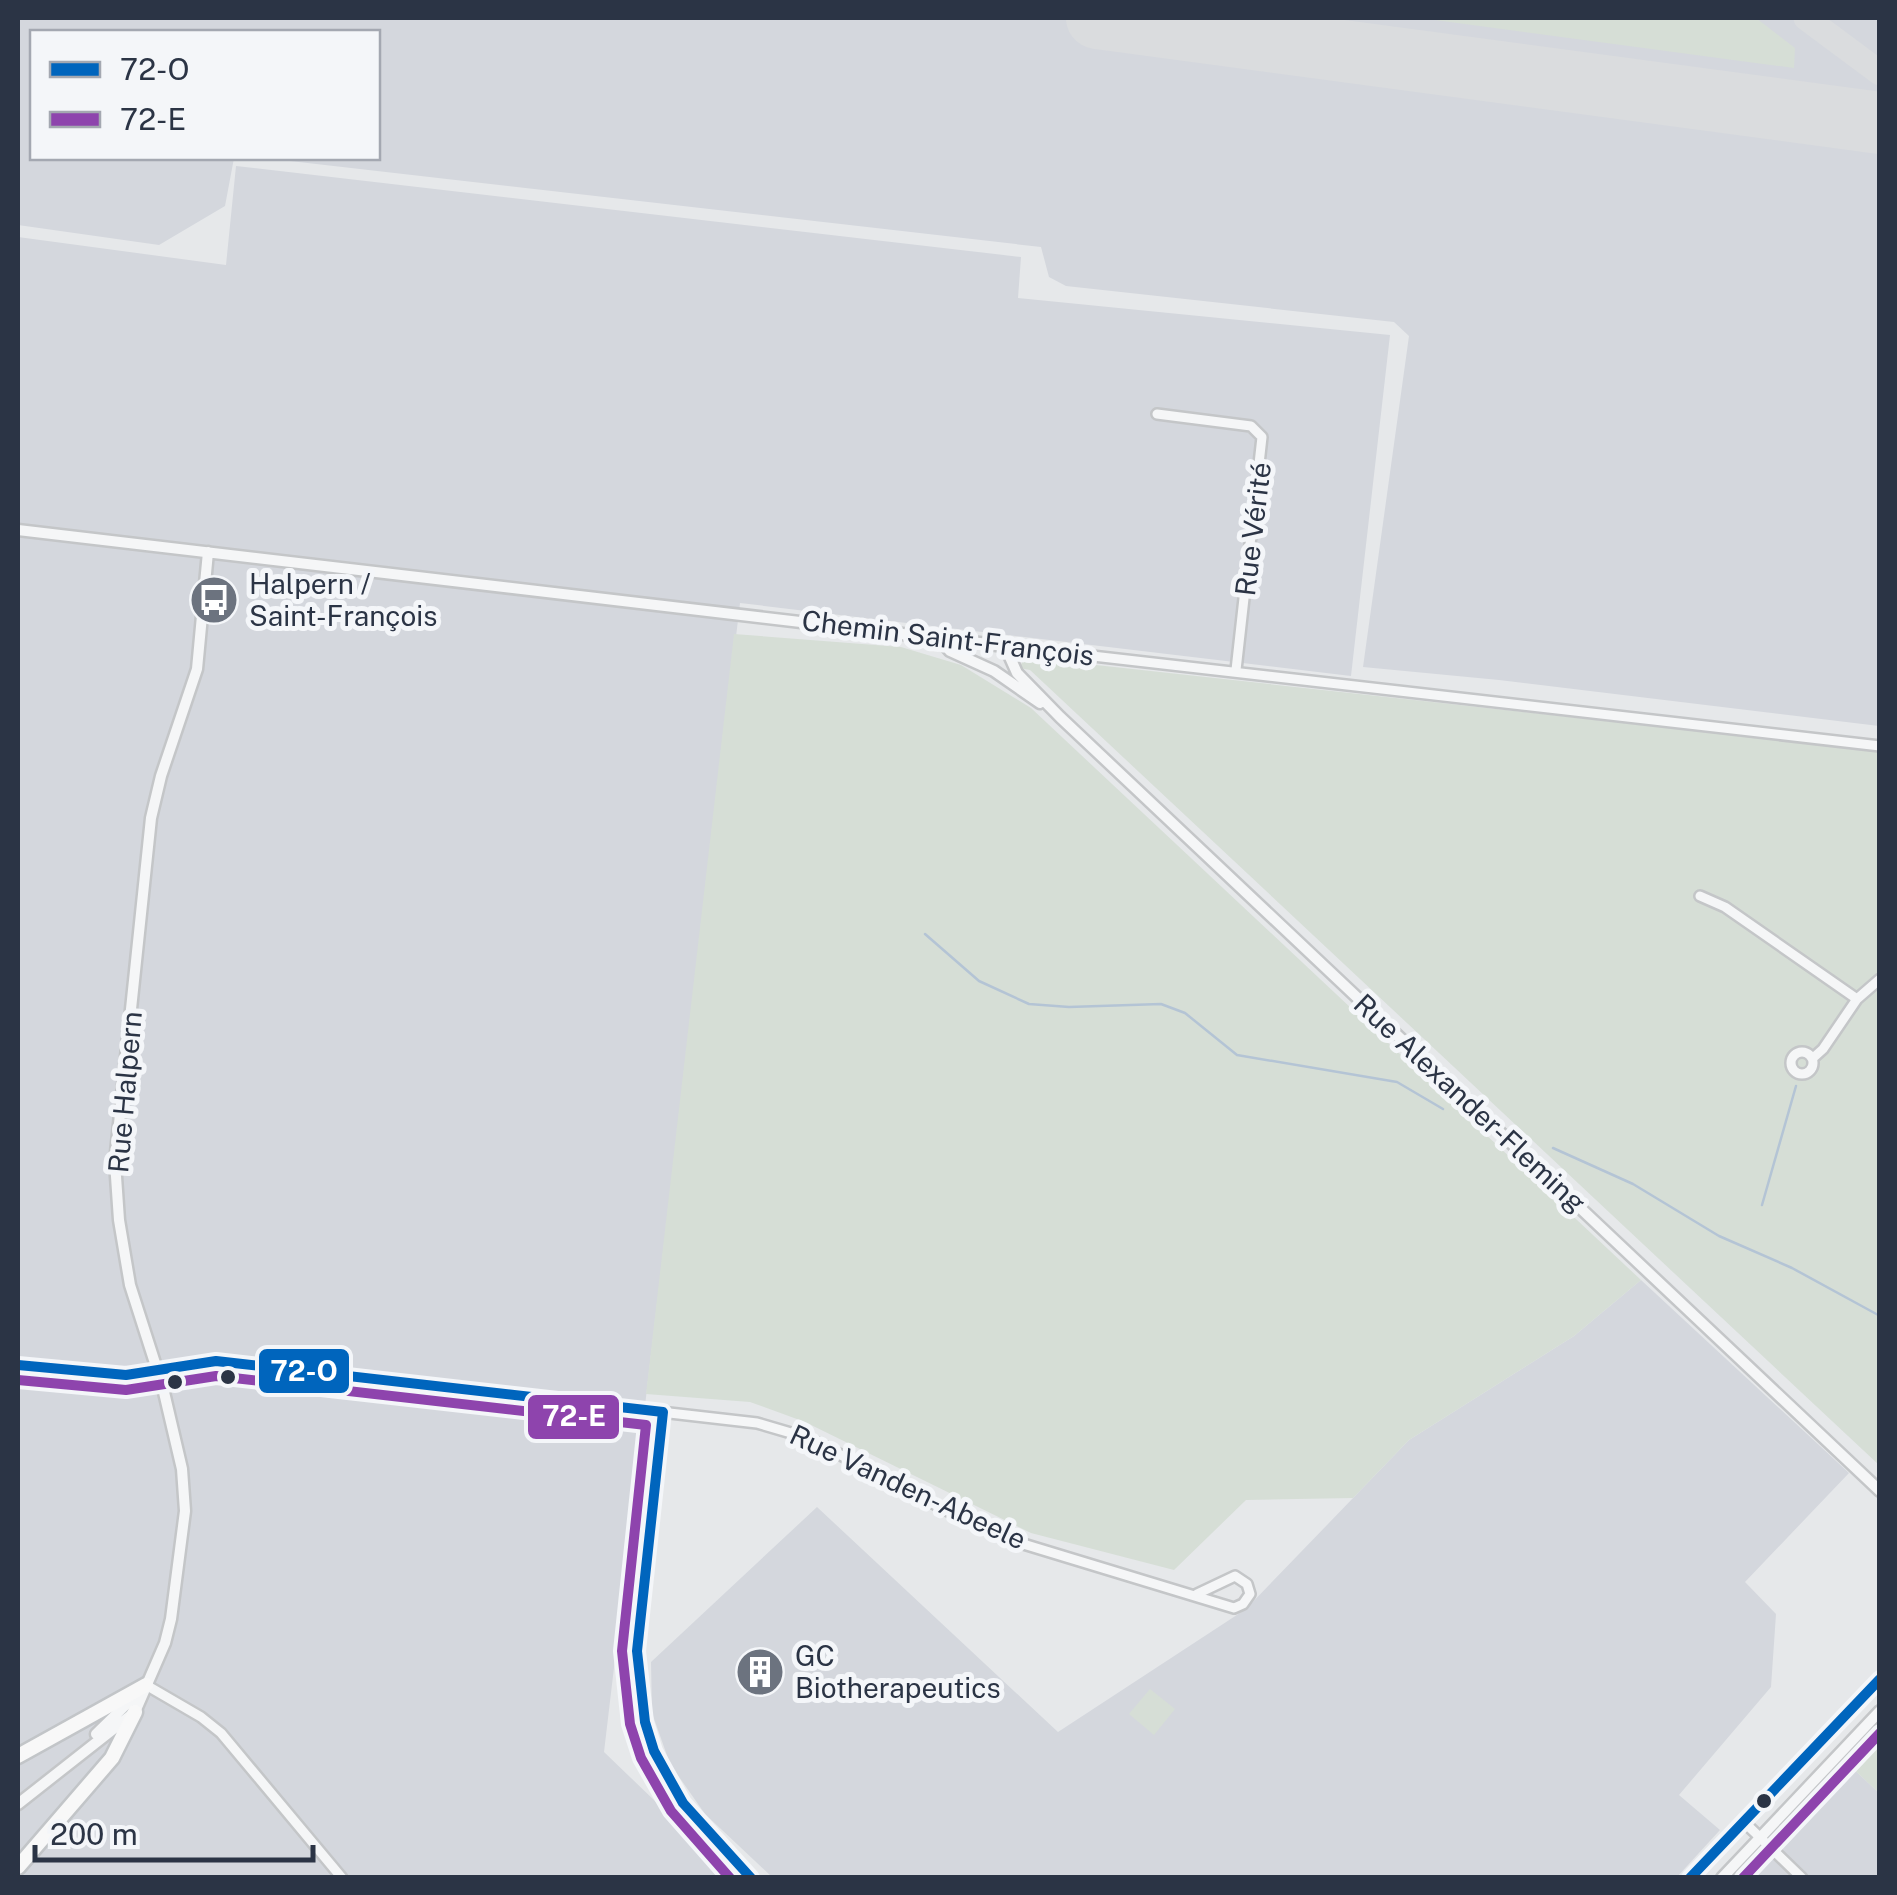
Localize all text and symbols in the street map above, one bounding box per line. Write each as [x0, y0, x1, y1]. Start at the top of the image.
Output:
legend [30, 30, 380, 160]
text: 72-O [120, 51, 189, 87]
text: 72-E [120, 101, 186, 137]
street label: Rue Vérité [1228, 460, 1277, 598]
place label: Halpern / Saint-François [249, 567, 437, 632]
bus stop icon: Halpern / Saint-François [188, 574, 240, 626]
street label: Chemin Saint-François [800, 603, 1096, 672]
street label: Rue Alexander-Fleming [1348, 987, 1593, 1219]
street label: Rue Halpern [101, 1010, 148, 1174]
line badge: 72-O [257, 1347, 351, 1395]
text: 72-O [270, 1354, 338, 1387]
unlabelled marker [218, 1367, 238, 1387]
unlabelled marker [165, 1372, 185, 1392]
line badge: 72-E [526, 1393, 621, 1441]
text: 72-E [542, 1399, 606, 1432]
street label: Rue Vanden-Abeele [785, 1417, 1031, 1556]
place label: GC Biotherapeutics [795, 1639, 1001, 1704]
building icon: GC Biotherapeutics [734, 1646, 786, 1698]
unlabelled marker [1754, 1791, 1774, 1811]
scale bar [35, 1800, 312, 1862]
text: 200 m [50, 1816, 138, 1852]

